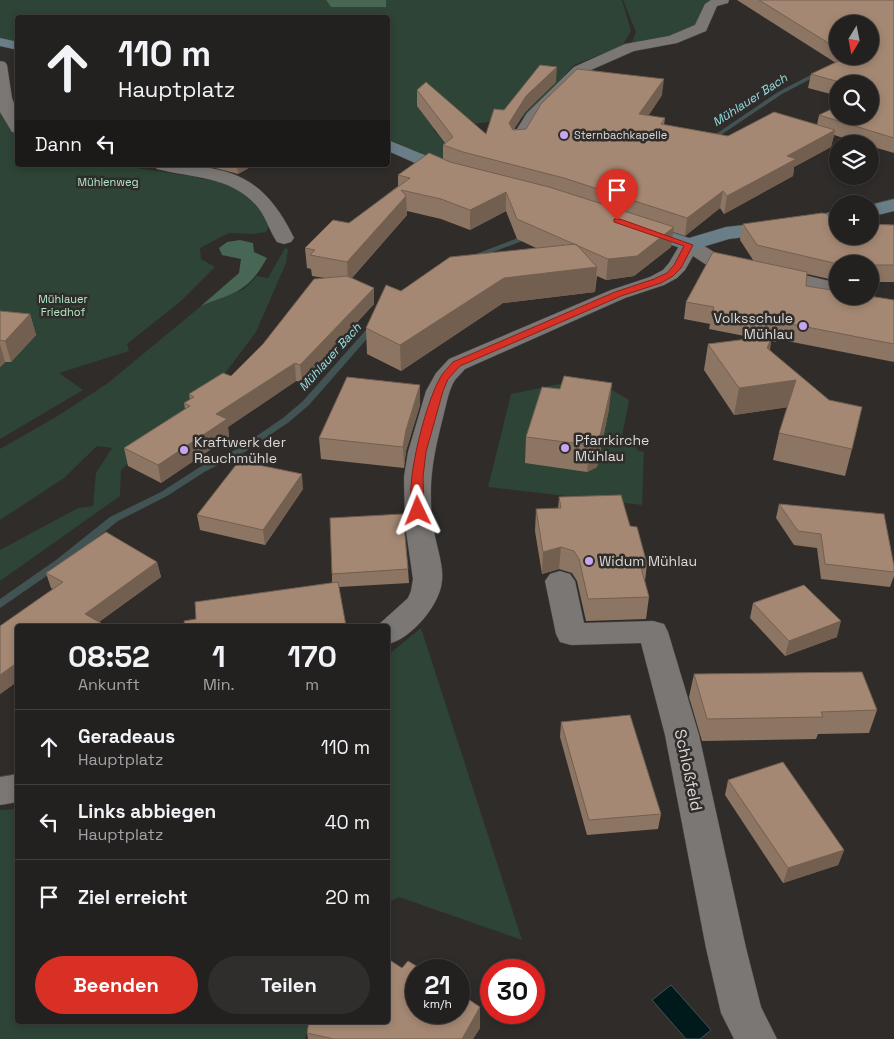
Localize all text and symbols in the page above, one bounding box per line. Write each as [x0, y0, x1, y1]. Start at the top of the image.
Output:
north arrow [829, 15, 879, 65]
map controls [829, 15, 879, 305]
text: 110 m [118, 32, 211, 76]
icon: ahead [35, 35, 100, 100]
water label: Mühlauer Bach [710, 70, 791, 130]
text: Hauptplatz [118, 75, 235, 103]
button: search [829, 75, 879, 125]
place label: Sternbachkapelle [574, 128, 667, 142]
marker: Sternbachkapelle [558, 129, 570, 141]
icon: left [92, 130, 120, 158]
text: Dann [35, 132, 82, 157]
button: layers [829, 135, 879, 185]
pin [596, 169, 638, 220]
park label: Mühlenweg [77, 175, 139, 189]
icon: arrive [603, 176, 631, 204]
button: + [829, 195, 879, 245]
button: − [829, 255, 879, 305]
park label: Mühlauer Friedhof [38, 292, 88, 319]
place label: Volksschule Mühlau [714, 309, 793, 343]
water label: Mühlauer Bach [295, 319, 365, 394]
marker: Volksschule Mühlau [797, 320, 809, 332]
place label: Pfarrkirche Mühlau [575, 431, 649, 465]
place label: Kraftwerk der Rauchmühle [194, 433, 286, 467]
marker: Pfarrkirche Mühlau [559, 442, 571, 454]
marker: Kraftwerk der Rauchmühle [178, 444, 190, 456]
position arrow [391, 484, 443, 536]
place label: Widum Mühlau [599, 552, 697, 570]
marker: Widum Mühlau [583, 555, 595, 567]
text: 08:52 [68, 637, 150, 676]
text: 1 [212, 637, 226, 676]
text: 170 [288, 637, 337, 676]
text: Ankunft [78, 674, 140, 695]
text: Min. [203, 674, 235, 695]
text: m [305, 674, 319, 695]
text: Geradeaus [78, 724, 175, 749]
street label: Schloßfeld [670, 727, 707, 813]
icon: ahead [35, 733, 63, 761]
text: 110 m [321, 735, 370, 760]
text: Hauptplatz [78, 749, 163, 770]
text: Links abbiegen [78, 799, 216, 824]
icon: left [35, 808, 63, 836]
text: 40 m [325, 810, 370, 835]
text: Hauptplatz [78, 824, 163, 845]
icon: arrive [35, 883, 63, 911]
text: Ziel erreicht [78, 885, 188, 910]
text: 20 m [325, 885, 370, 910]
button: Beenden [35, 956, 198, 1014]
button: Teilen [208, 956, 370, 1014]
speed limit sign: 30 [480, 959, 545, 1024]
text: 21 [424, 969, 451, 1001]
text: km/h [423, 996, 452, 1012]

